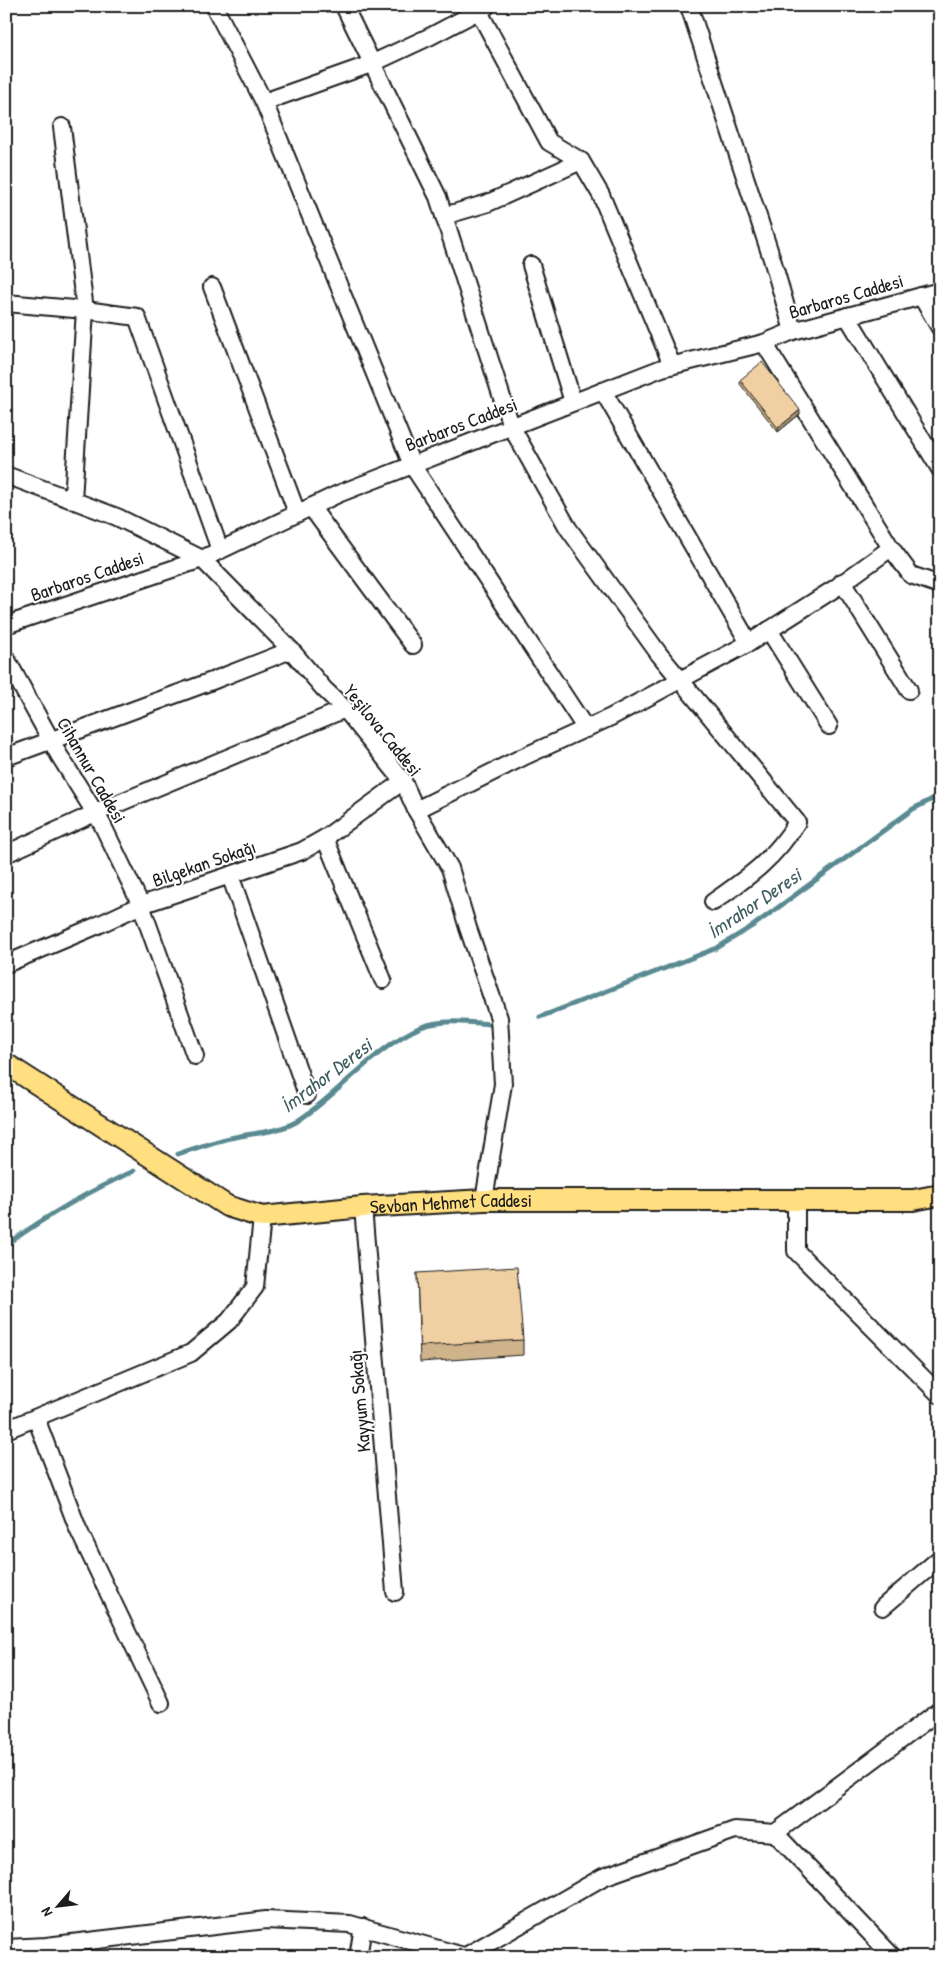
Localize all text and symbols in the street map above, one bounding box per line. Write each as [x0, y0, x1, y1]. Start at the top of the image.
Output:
street label: Barbaros Caddesi [786, 267, 906, 325]
street label: Barbaros Caddesi [401, 391, 521, 457]
street label: Barbaros Caddesi [27, 544, 147, 608]
street label: Yeşilova Caddesi [338, 678, 428, 782]
street label: Cihannur Caddesi [51, 712, 133, 828]
street label: Bilgekan Sokağı [149, 833, 259, 893]
water label: İmrahor Deresi [702, 860, 808, 944]
water label: İmrahor Deresi [275, 1030, 379, 1118]
street label: Sevban Mehmet Caddesi [369, 1187, 532, 1220]
street label: Kayyum Sokağı [342, 1349, 376, 1453]
north arrow [32, 1880, 82, 1930]
text: N [36, 1904, 56, 1920]

